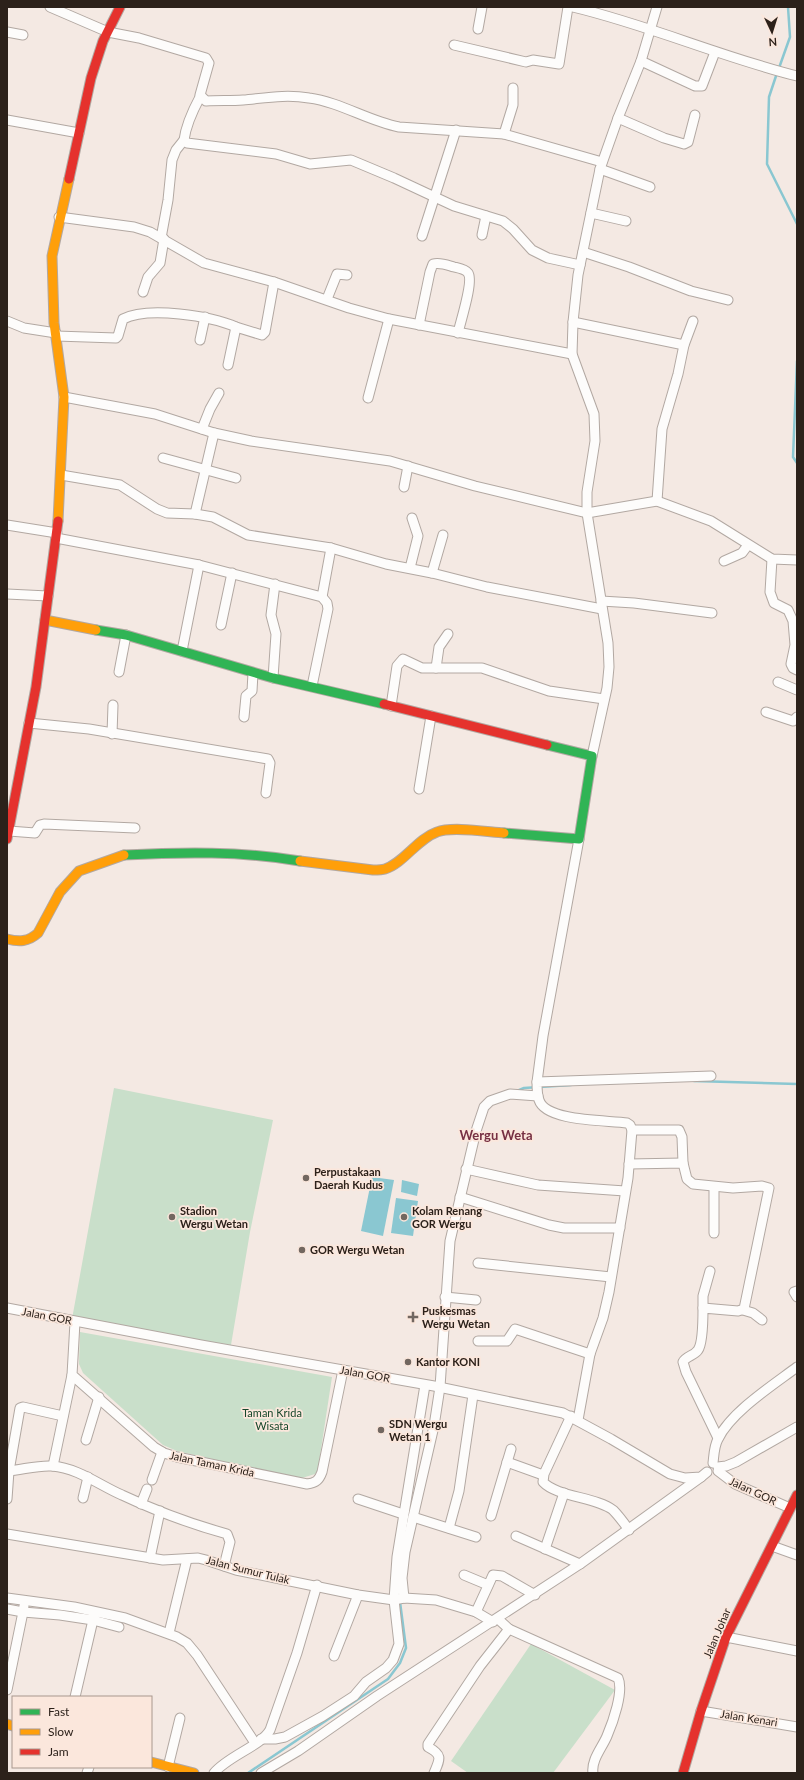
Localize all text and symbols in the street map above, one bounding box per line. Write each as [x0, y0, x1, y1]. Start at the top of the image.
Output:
north arrow [752, 12, 792, 52]
text: N [768, 36, 777, 49]
district label: Wergu Weta [459, 1127, 533, 1143]
place label: Perpustakaan Daerah Kudus [314, 1165, 383, 1191]
marker: Perpustakaan Daerah Kudus [301, 1173, 311, 1183]
place label: Stadion Wergu Wetan [180, 1204, 248, 1230]
place label: Kolam Renang GOR Wergu [412, 1204, 482, 1230]
marker: Stadion Wergu Wetan [167, 1212, 177, 1222]
marker: Kolam Renang GOR Wergu [399, 1212, 409, 1222]
place label: GOR Wergu Wetan [310, 1243, 405, 1256]
marker: GOR Wergu Wetan [297, 1245, 307, 1255]
street label: Jalan GOR [21, 1304, 73, 1327]
place label: Puskesmas Wergu Wetan [422, 1304, 490, 1330]
marker: Puskesmas Wergu Wetan [407, 1311, 419, 1323]
place label: Kantor KONI [416, 1355, 480, 1368]
marker: Kantor KONI [403, 1357, 413, 1367]
street label: Jalan GOR [339, 1363, 391, 1384]
park label: Taman Krida Wisata [242, 1406, 302, 1432]
place label: SDN Wergu Wetan 1 [389, 1417, 447, 1443]
marker: SDN Wergu Wetan 1 [376, 1425, 386, 1435]
street label: Jalan Taman Krida [169, 1448, 256, 1479]
street label: Jalan GOR [728, 1474, 779, 1507]
street label: Jalan Sumur Tulak [205, 1553, 292, 1586]
street label: Jalan Johar [700, 1606, 733, 1660]
legend [12, 1696, 152, 1768]
text: Fast [48, 1704, 70, 1719]
street label: Jalan Kenari [719, 1707, 779, 1729]
text: Slow [48, 1724, 74, 1739]
text: Jam [48, 1744, 69, 1759]

